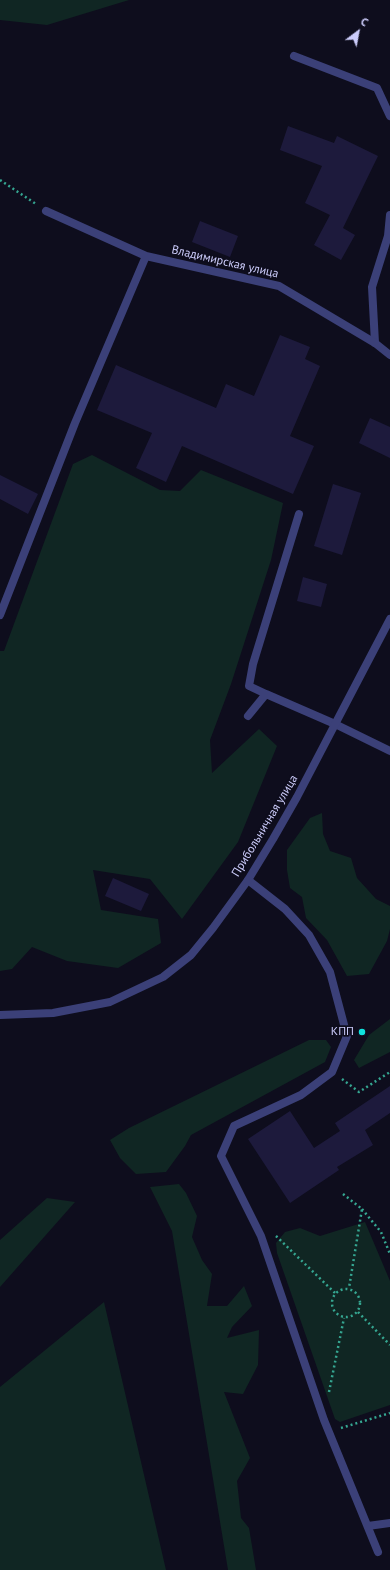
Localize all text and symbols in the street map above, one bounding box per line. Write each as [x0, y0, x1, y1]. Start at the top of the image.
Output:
north arrow [338, 12, 378, 52]
text: С [358, 14, 371, 29]
street label: Владимирская улица [170, 243, 280, 281]
street label: Прибольничная улица [229, 773, 301, 879]
place label: КПП [331, 1025, 354, 1039]
marker: КПП [357, 1027, 367, 1037]

